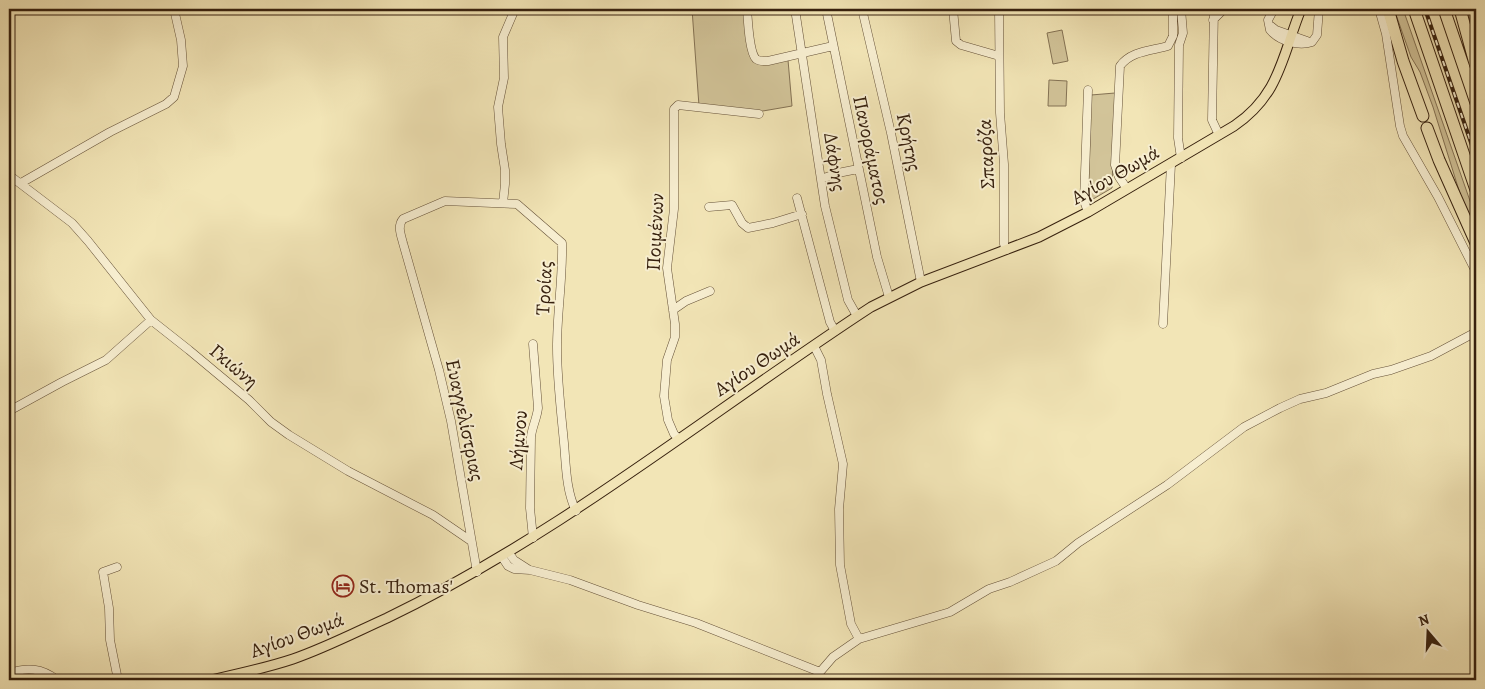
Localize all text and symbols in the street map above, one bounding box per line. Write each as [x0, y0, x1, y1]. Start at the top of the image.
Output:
street label: Πανοράματος [846, 93, 896, 207]
street label: Κρήτης [890, 110, 928, 174]
street label: Σπαρόζα [971, 118, 1001, 190]
street label: Δάφνης [817, 131, 853, 193]
street label: Αγίου Θωμά [1065, 139, 1164, 212]
street label: Ποιμένων [639, 192, 671, 272]
street label: Τροίας [529, 260, 559, 316]
street label: Αγίου Θωμά [708, 325, 805, 403]
street label: Γκιώνη [204, 338, 264, 394]
street label: Ευαγγελίστριας [439, 357, 491, 483]
street label: Λήμνου [502, 409, 534, 472]
place label: St. Thomas' [359, 573, 453, 600]
hotel icon: St. Thomas' [331, 574, 355, 598]
street label: Αγίου Θωμά [246, 606, 348, 665]
north arrow [1402, 606, 1452, 656]
text: N [1416, 610, 1432, 631]

